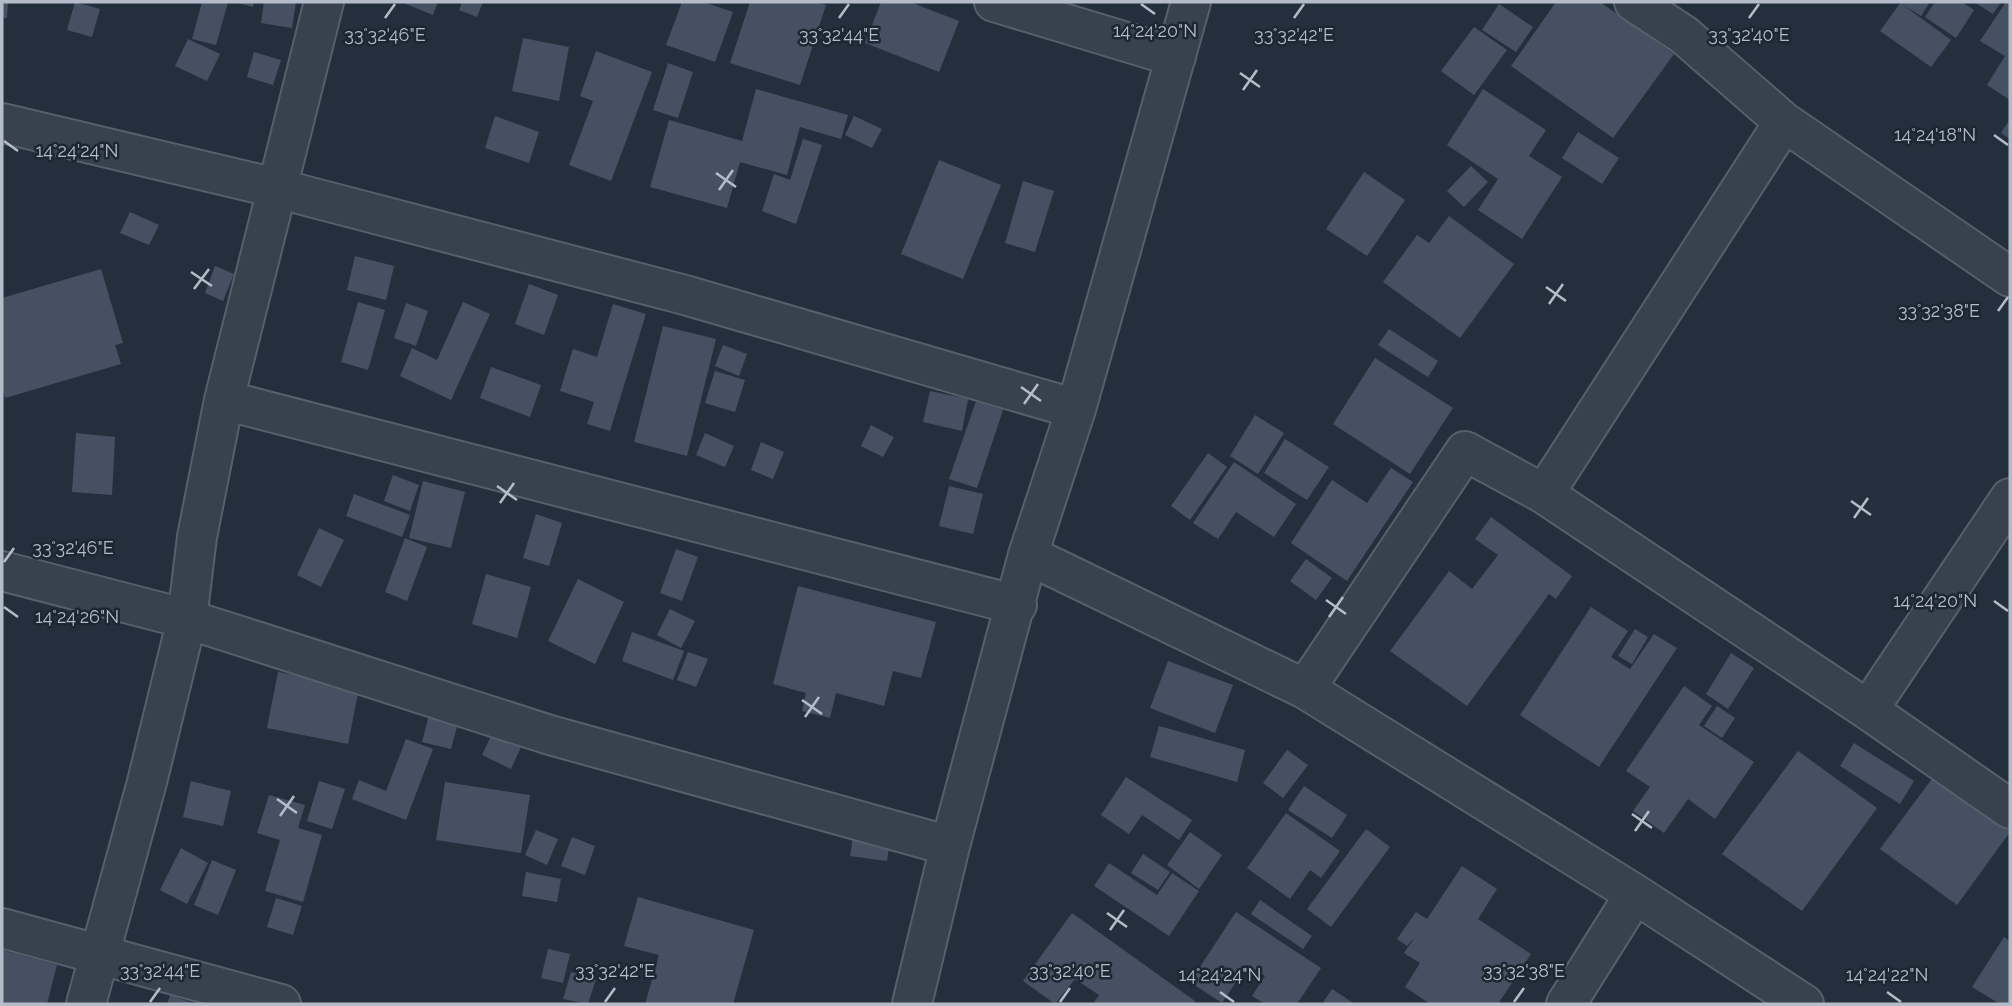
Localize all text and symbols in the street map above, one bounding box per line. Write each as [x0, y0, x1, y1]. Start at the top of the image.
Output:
text: 14°24'20"N [1113, 20, 1197, 41]
text: 33°32'46"E [344, 24, 426, 45]
text: 33°32'44"E [799, 24, 879, 45]
text: 33°32'42"E [1254, 24, 1334, 45]
text: 33°32'40"E [1708, 24, 1790, 45]
text: 14°24'18"N [1894, 124, 1976, 145]
text: 14°24'24"N [35, 140, 119, 161]
text: 33°32'38"E [1898, 300, 1980, 321]
text: 33°32'46"E [32, 537, 114, 558]
text: 14°24'20"N [1893, 590, 1977, 611]
text: 14°24'26"N [35, 606, 119, 627]
text: 33°32'44"E [120, 960, 200, 981]
text: 33°32'42"E [575, 960, 655, 981]
text: 33°32'40"E [1029, 960, 1111, 981]
text: 33°32'38"E [1483, 960, 1565, 981]
text: 14°24'24"N [1178, 964, 1262, 985]
text: 14°24'22"N [1846, 964, 1928, 985]

